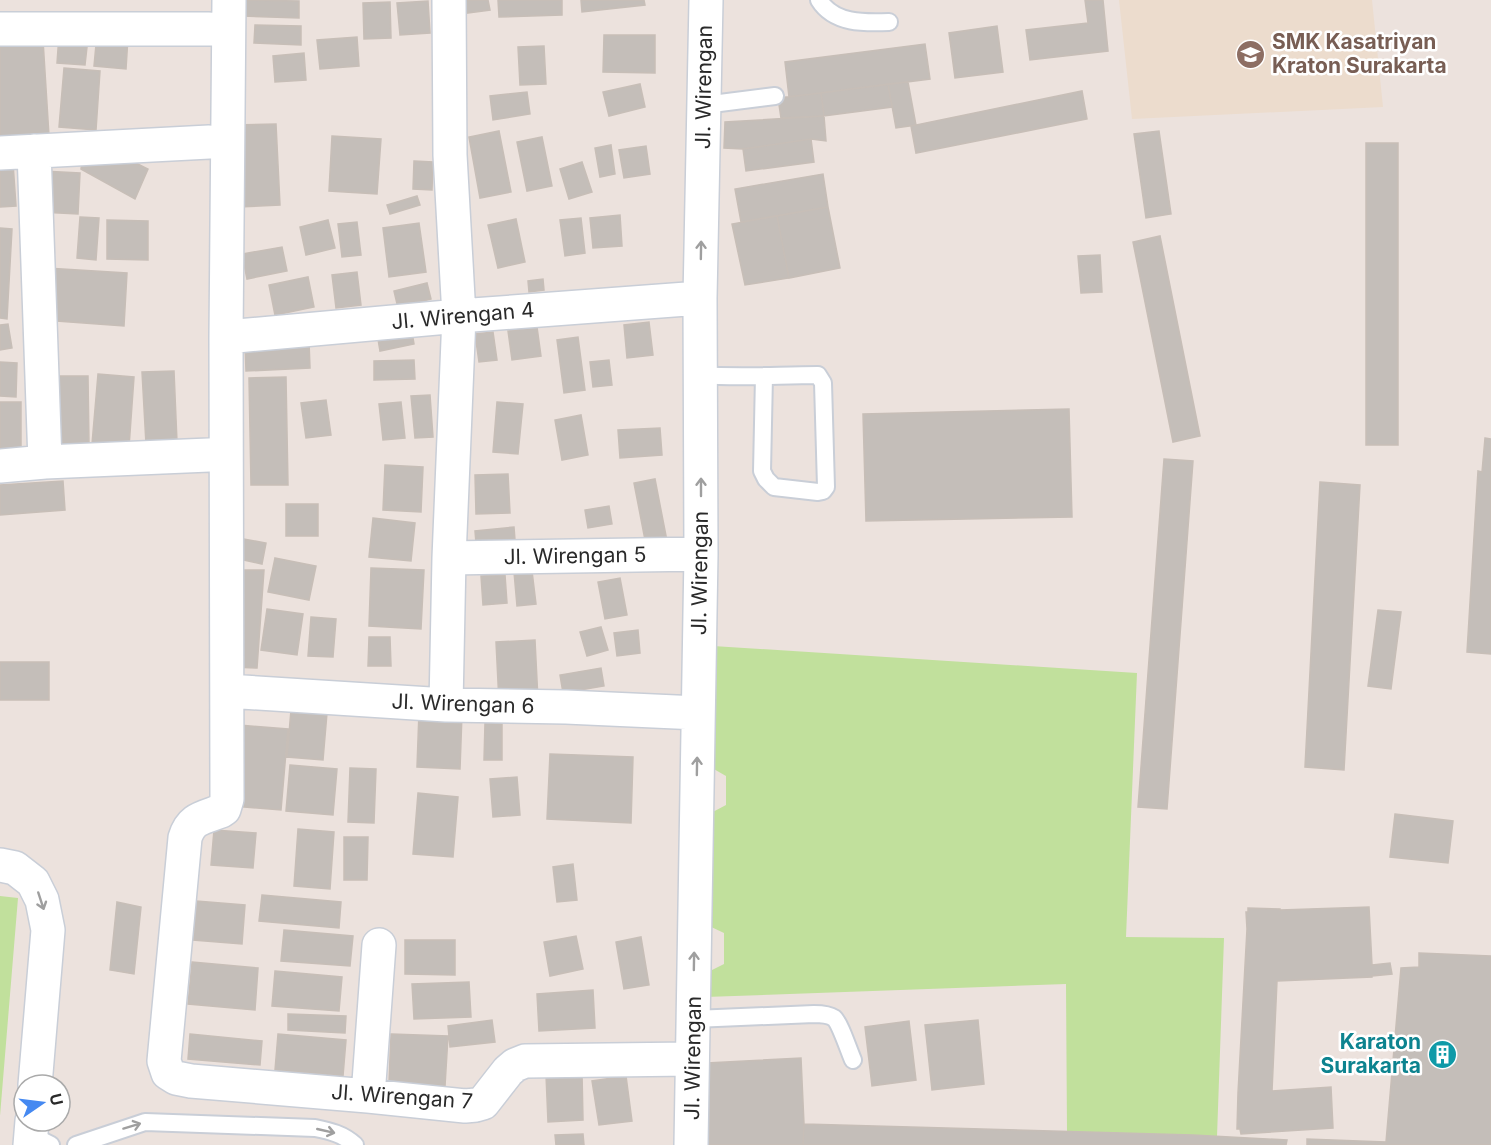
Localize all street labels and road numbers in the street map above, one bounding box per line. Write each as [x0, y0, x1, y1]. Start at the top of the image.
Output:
street label: Jl. Wirengan [690, 25, 717, 149]
street label: Jl. Wirengan 4 [390, 297, 536, 334]
street label: Jl. Wirengan [686, 511, 713, 635]
street label: Jl. Wirengan 5 [503, 542, 647, 569]
street label: Jl. Wirengan 6 [391, 689, 535, 718]
street label: Jl. Wirengan [679, 996, 706, 1120]
street label: Jl. Wirengan 7 [330, 1079, 474, 1114]

